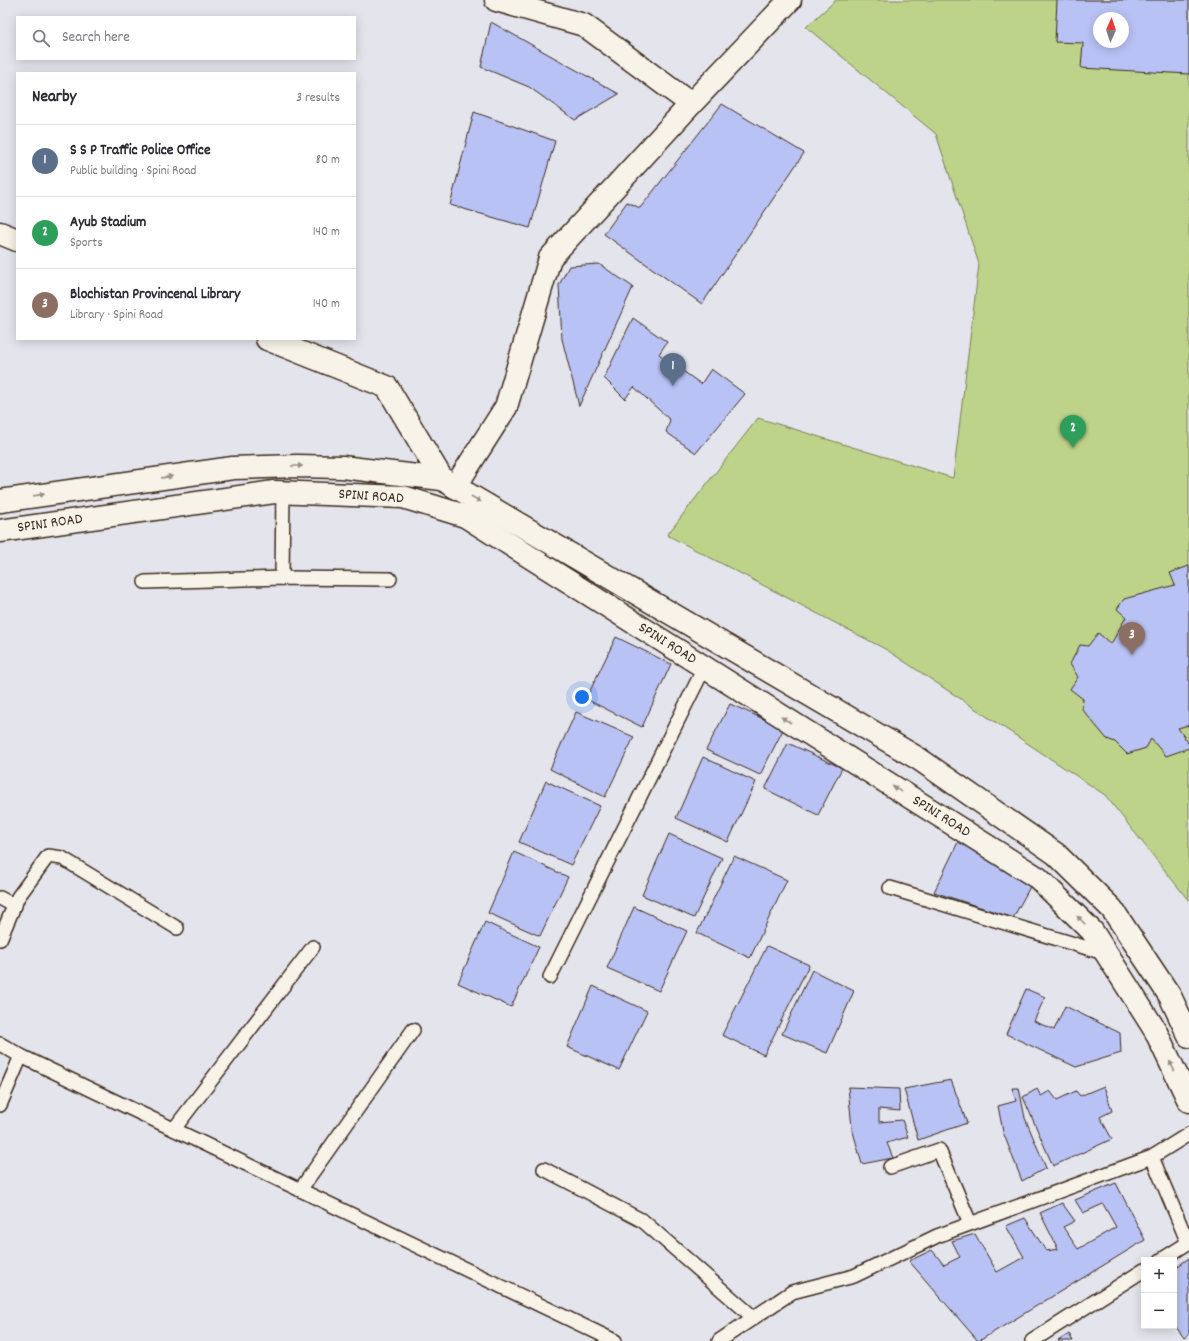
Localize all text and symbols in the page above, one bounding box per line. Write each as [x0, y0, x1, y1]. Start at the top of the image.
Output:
north arrow [1093, 12, 1129, 48]
search box [16, 16, 356, 60]
icon: search [30, 27, 52, 49]
text: Search here [62, 27, 130, 49]
text: Nearby [32, 86, 76, 110]
text: 3 results [296, 89, 340, 108]
text: S S P Traffic Police Office [70, 140, 210, 162]
text: 1 [44, 151, 46, 170]
text: 80 m [316, 151, 340, 170]
text: Public building · Spini Road [70, 162, 196, 181]
text: Ayub Stadium [70, 212, 146, 234]
text: 2 [42, 223, 48, 242]
text: 140 m [313, 223, 340, 242]
text: Sports [70, 234, 103, 253]
text: Blochistan Provincenal Library [70, 284, 240, 306]
text: 3 [42, 295, 48, 314]
text: 140 m [313, 295, 340, 314]
text: Library · Spini Road [70, 306, 163, 325]
pin: 1 [660, 353, 686, 386]
pin: 2 [1060, 415, 1086, 448]
one-way arrow [291, 463, 304, 469]
one-way arrow [161, 474, 173, 480]
street label: SPINI ROAD [338, 484, 405, 510]
one-way arrow [33, 492, 45, 498]
one-way arrow [470, 496, 482, 503]
street label: SPINI ROAD [16, 509, 84, 539]
street label: SPINI ROAD [633, 617, 701, 671]
pin: 3 [1119, 622, 1145, 655]
your location [572, 687, 592, 707]
one-way arrow [781, 716, 792, 723]
one-way arrow [891, 785, 902, 792]
street label: SPINI ROAD [907, 790, 975, 844]
one-way arrow [1076, 915, 1086, 925]
one-way arrow [1169, 1060, 1175, 1071]
map controls [1141, 1257, 1177, 1329]
button: + [1141, 1257, 1177, 1293]
button: − [1141, 1293, 1177, 1329]

